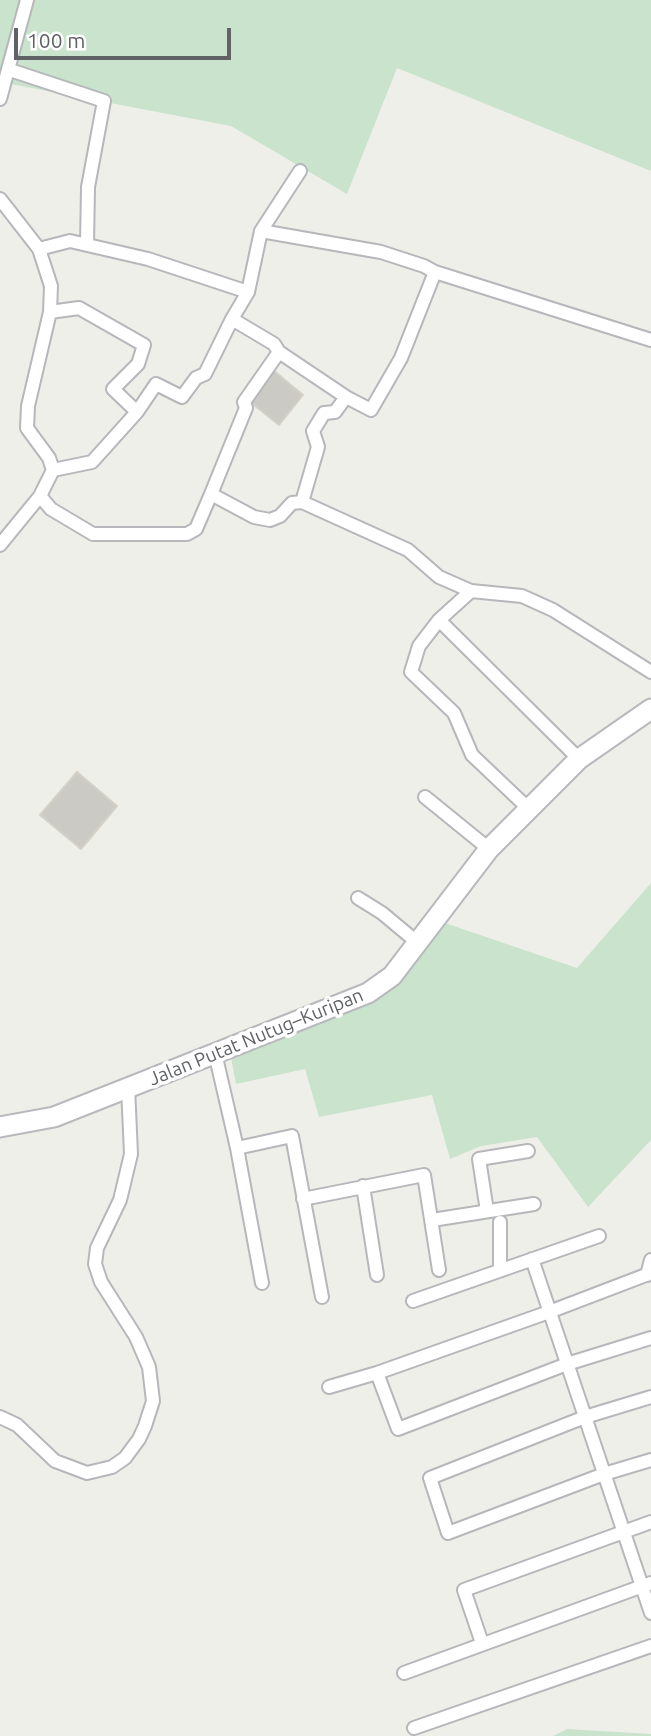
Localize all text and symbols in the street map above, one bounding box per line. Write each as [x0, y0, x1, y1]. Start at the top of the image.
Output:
scale bar [18, 14, 234, 58]
text: 100 m [27, 28, 85, 52]
street label: Jalan Putat Nutug–Kuripan [145, 983, 367, 1091]

